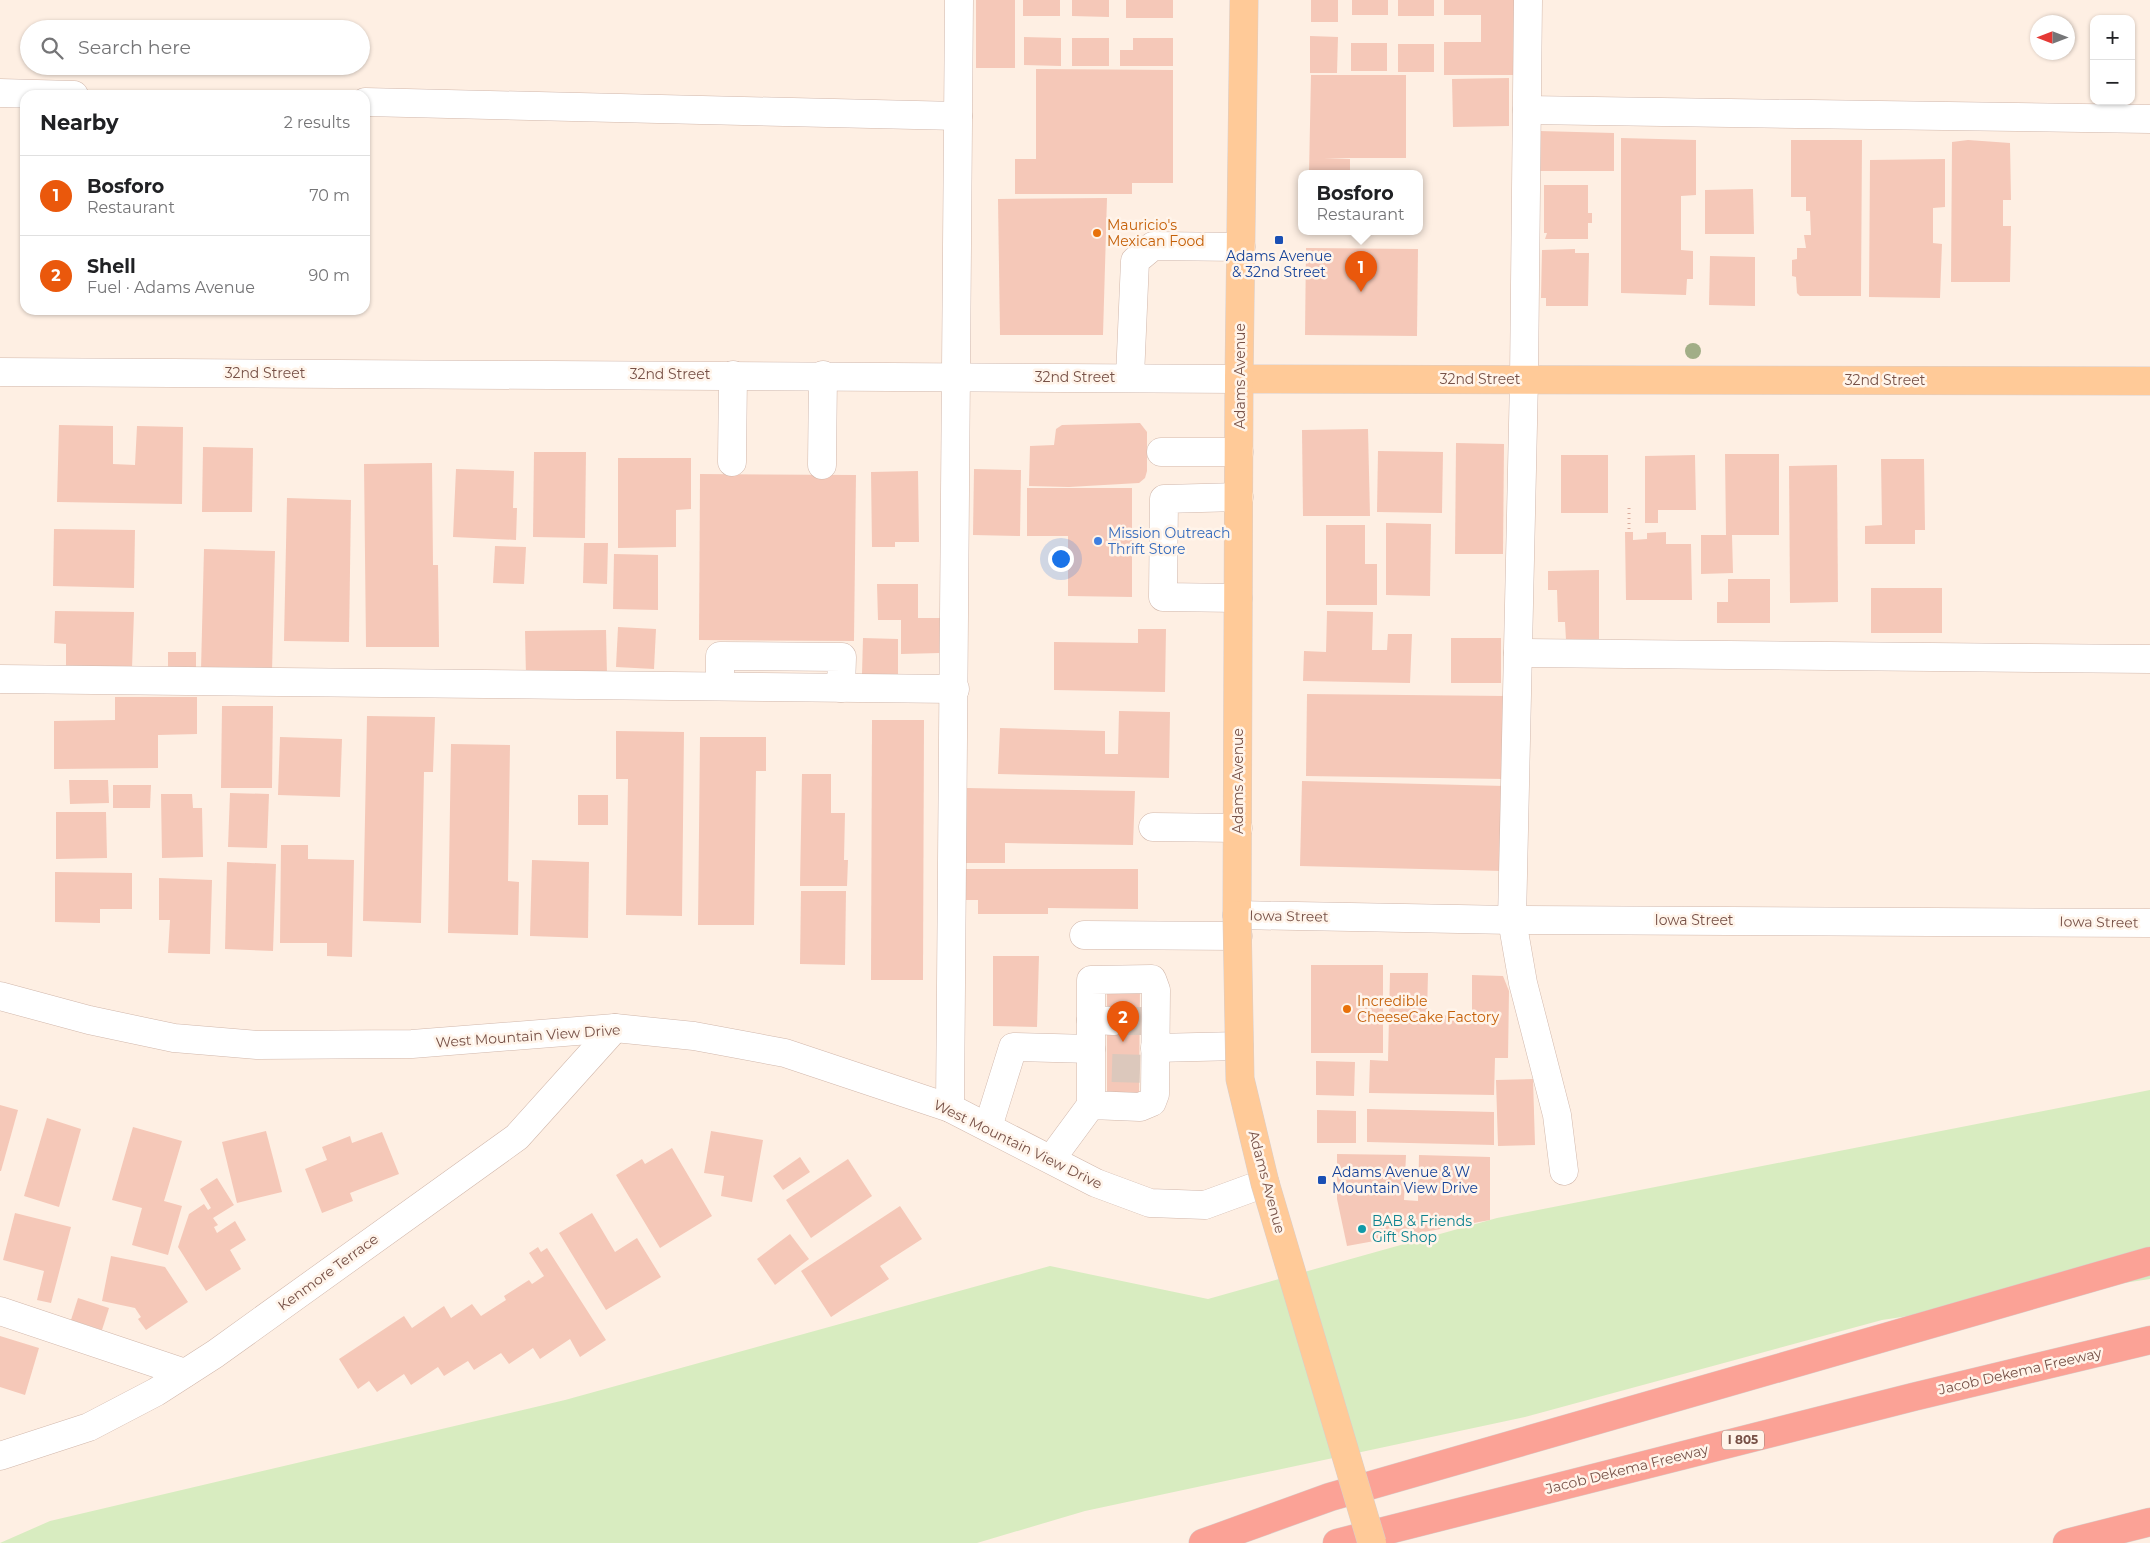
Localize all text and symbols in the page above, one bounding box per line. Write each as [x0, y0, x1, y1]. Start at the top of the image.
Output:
north arrow [2030, 15, 2075, 60]
map controls [2090, 15, 2135, 105]
button: + [2090, 15, 2135, 60]
search box [20, 20, 370, 75]
icon: search [38, 34, 66, 62]
text: Search here [78, 36, 191, 59]
button: − [2090, 60, 2135, 105]
text: Nearby [40, 110, 119, 135]
text: 2 results [284, 113, 350, 132]
popup [1298, 170, 1423, 235]
text: Bosforo [87, 175, 164, 198]
text: Bosforo [1317, 182, 1394, 205]
text: 1 [53, 186, 59, 205]
text: 70 m [309, 186, 350, 205]
text: Restaurant [87, 198, 175, 217]
text: Restaurant [1317, 205, 1404, 224]
place label: Mauricio's Mexican Food [1107, 216, 1205, 250]
marker: Mauricio's Mexican Food [1091, 227, 1103, 239]
marker: Adams Avenue & 32nd Street [1273, 234, 1285, 246]
place label: Adams Avenue & 32nd Street [1226, 247, 1332, 281]
pin: 1 [1345, 251, 1377, 292]
text: Shell [87, 255, 136, 278]
text: 2 [51, 266, 61, 285]
text: 90 m [308, 266, 350, 285]
text: Fuel · Adams Avenue [87, 278, 255, 297]
street label: Adams Avenue [1231, 323, 1249, 429]
street label: 32nd Street [225, 364, 306, 382]
street label: 32nd Street [630, 365, 711, 383]
street label: 32nd Street [1035, 368, 1116, 386]
street label: 32nd Street [1440, 370, 1521, 388]
street label: 32nd Street [1845, 371, 1926, 389]
place label: Mission Outreach Thrift Store [1108, 524, 1231, 558]
marker: Mission Outreach Thrift Store [1092, 535, 1104, 547]
your location [1048, 546, 1074, 572]
street label: Adams Avenue [1229, 728, 1247, 834]
street label: Iowa Street [1249, 906, 1329, 926]
street label: Iowa Street [1654, 911, 1734, 929]
street label: Iowa Street [2059, 912, 2139, 932]
place label: Incredible CheeseCake Factory [1357, 992, 1499, 1026]
pin: 2 [1107, 1001, 1139, 1042]
marker: Incredible CheeseCake Factory [1341, 1003, 1353, 1015]
street label: West Mountain View Drive [435, 1021, 621, 1051]
street label: West Mountain View Drive [931, 1095, 1105, 1193]
street label: Adams Avenue [1245, 1129, 1289, 1235]
place label: Adams Avenue & W Mountain View Drive [1332, 1163, 1478, 1197]
marker: Adams Avenue & W Mountain View Drive [1316, 1174, 1328, 1186]
place label: BAB & Friends Gift Shop [1372, 1212, 1472, 1246]
marker: BAB & Friends Gift Shop [1356, 1223, 1368, 1235]
street label: Kenmore Terrace [274, 1230, 382, 1314]
street label: Jacob Dekema Freeway [1936, 1343, 2104, 1399]
road number: I 805 [1722, 1430, 1764, 1450]
street label: Jacob Dekema Freeway [1543, 1440, 1711, 1498]

